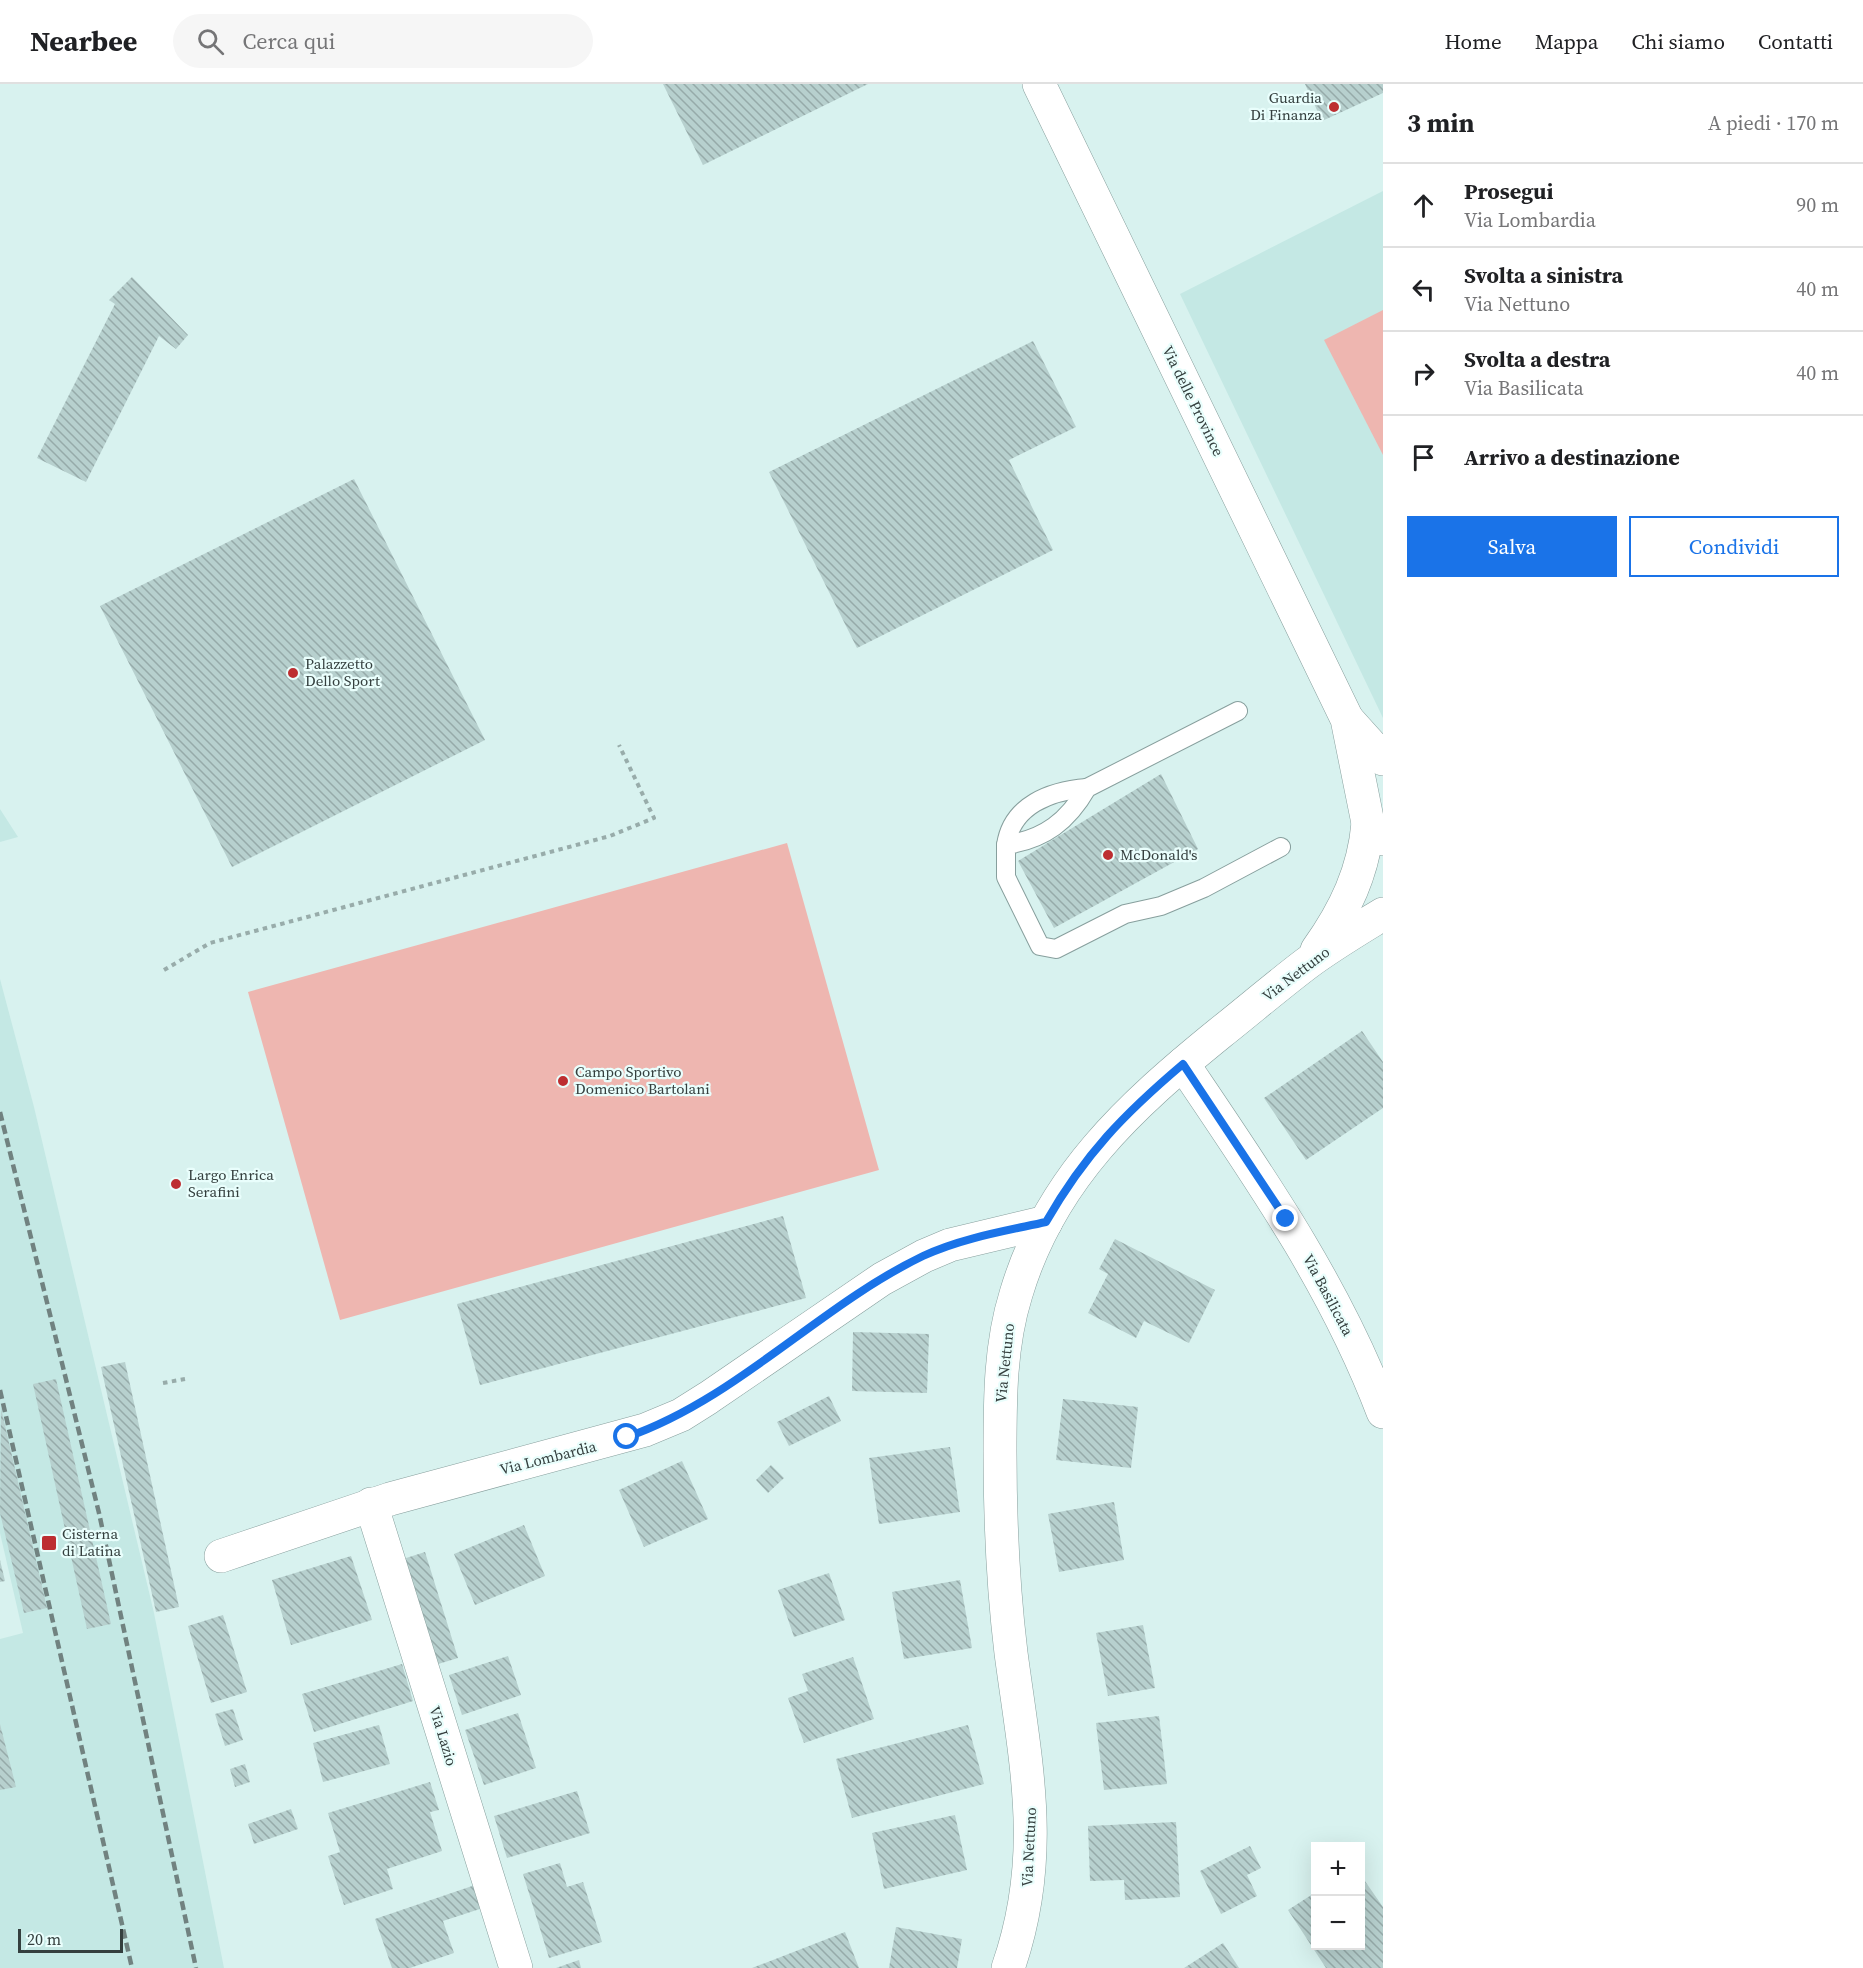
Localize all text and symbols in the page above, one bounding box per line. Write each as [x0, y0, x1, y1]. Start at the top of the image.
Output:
search box [173, 14, 593, 68]
text: Nearbee [30, 22, 137, 60]
icon: search [194, 25, 227, 58]
text: Cerca qui [242, 26, 335, 56]
text: Home [1444, 27, 1502, 56]
text: Mappa [1535, 27, 1599, 56]
text: Chi siamo [1632, 27, 1725, 56]
text: Contatti [1758, 27, 1833, 56]
place label: Guardia Di Finanza [1250, 87, 1322, 125]
marker: Guardia Di Finanza [1327, 100, 1341, 114]
text: 3 min [1407, 105, 1474, 141]
text: A piedi · 170 m [1708, 109, 1839, 137]
text: Prosegui [1464, 176, 1553, 206]
icon: ahead [1407, 189, 1440, 222]
text: 90 m [1796, 191, 1839, 219]
text: Via Lombardia [1464, 206, 1596, 234]
text: Svolta a sinistra [1464, 260, 1623, 290]
icon: left [1407, 273, 1440, 306]
text: 40 m [1796, 275, 1839, 303]
text: Via Nettuno [1464, 290, 1570, 318]
street label: Via delle Province [1158, 342, 1229, 460]
text: Svolta a destra [1464, 344, 1610, 374]
icon: right [1407, 357, 1440, 390]
text: 40 m [1796, 359, 1839, 387]
text: Via Basilicata [1464, 374, 1584, 402]
icon: arrive [1407, 441, 1440, 474]
text: Arrivo a destinazione [1464, 442, 1680, 472]
button: Salva [1407, 516, 1617, 577]
button: Condividi [1629, 516, 1839, 577]
place label: Palazzetto Dello Sport [305, 653, 380, 691]
marker: Palazzetto Dello Sport [286, 666, 300, 680]
place label: McDonald's [1120, 844, 1197, 865]
marker: McDonald's [1101, 848, 1115, 862]
street label: Via Nettuno [1258, 941, 1334, 1006]
place label: Campo Sportivo Domenico Bartolani [575, 1061, 710, 1099]
marker: Campo Sportivo Domenico Bartolani [556, 1074, 570, 1088]
place label: Largo Enrica Serafini [188, 1164, 274, 1202]
marker: Largo Enrica Serafini [169, 1177, 183, 1191]
route end [1272, 1205, 1298, 1231]
street label: Via Basilicata [1298, 1250, 1359, 1340]
street label: Via Nettuno [990, 1322, 1019, 1404]
route start [613, 1423, 639, 1449]
street label: Via Lombardia [497, 1435, 599, 1480]
place label: Cisterna di Latina [62, 1523, 121, 1561]
marker: Cisterna di Latina [40, 1534, 58, 1552]
street label: Via Lazio [424, 1703, 462, 1768]
street label: Via Nettuno [1016, 1807, 1041, 1887]
map controls [1311, 1842, 1365, 1950]
button: + [1311, 1842, 1365, 1896]
button: − [1311, 1896, 1365, 1950]
scale bar [18, 1926, 123, 1954]
text: 20 m [27, 1928, 61, 1950]

